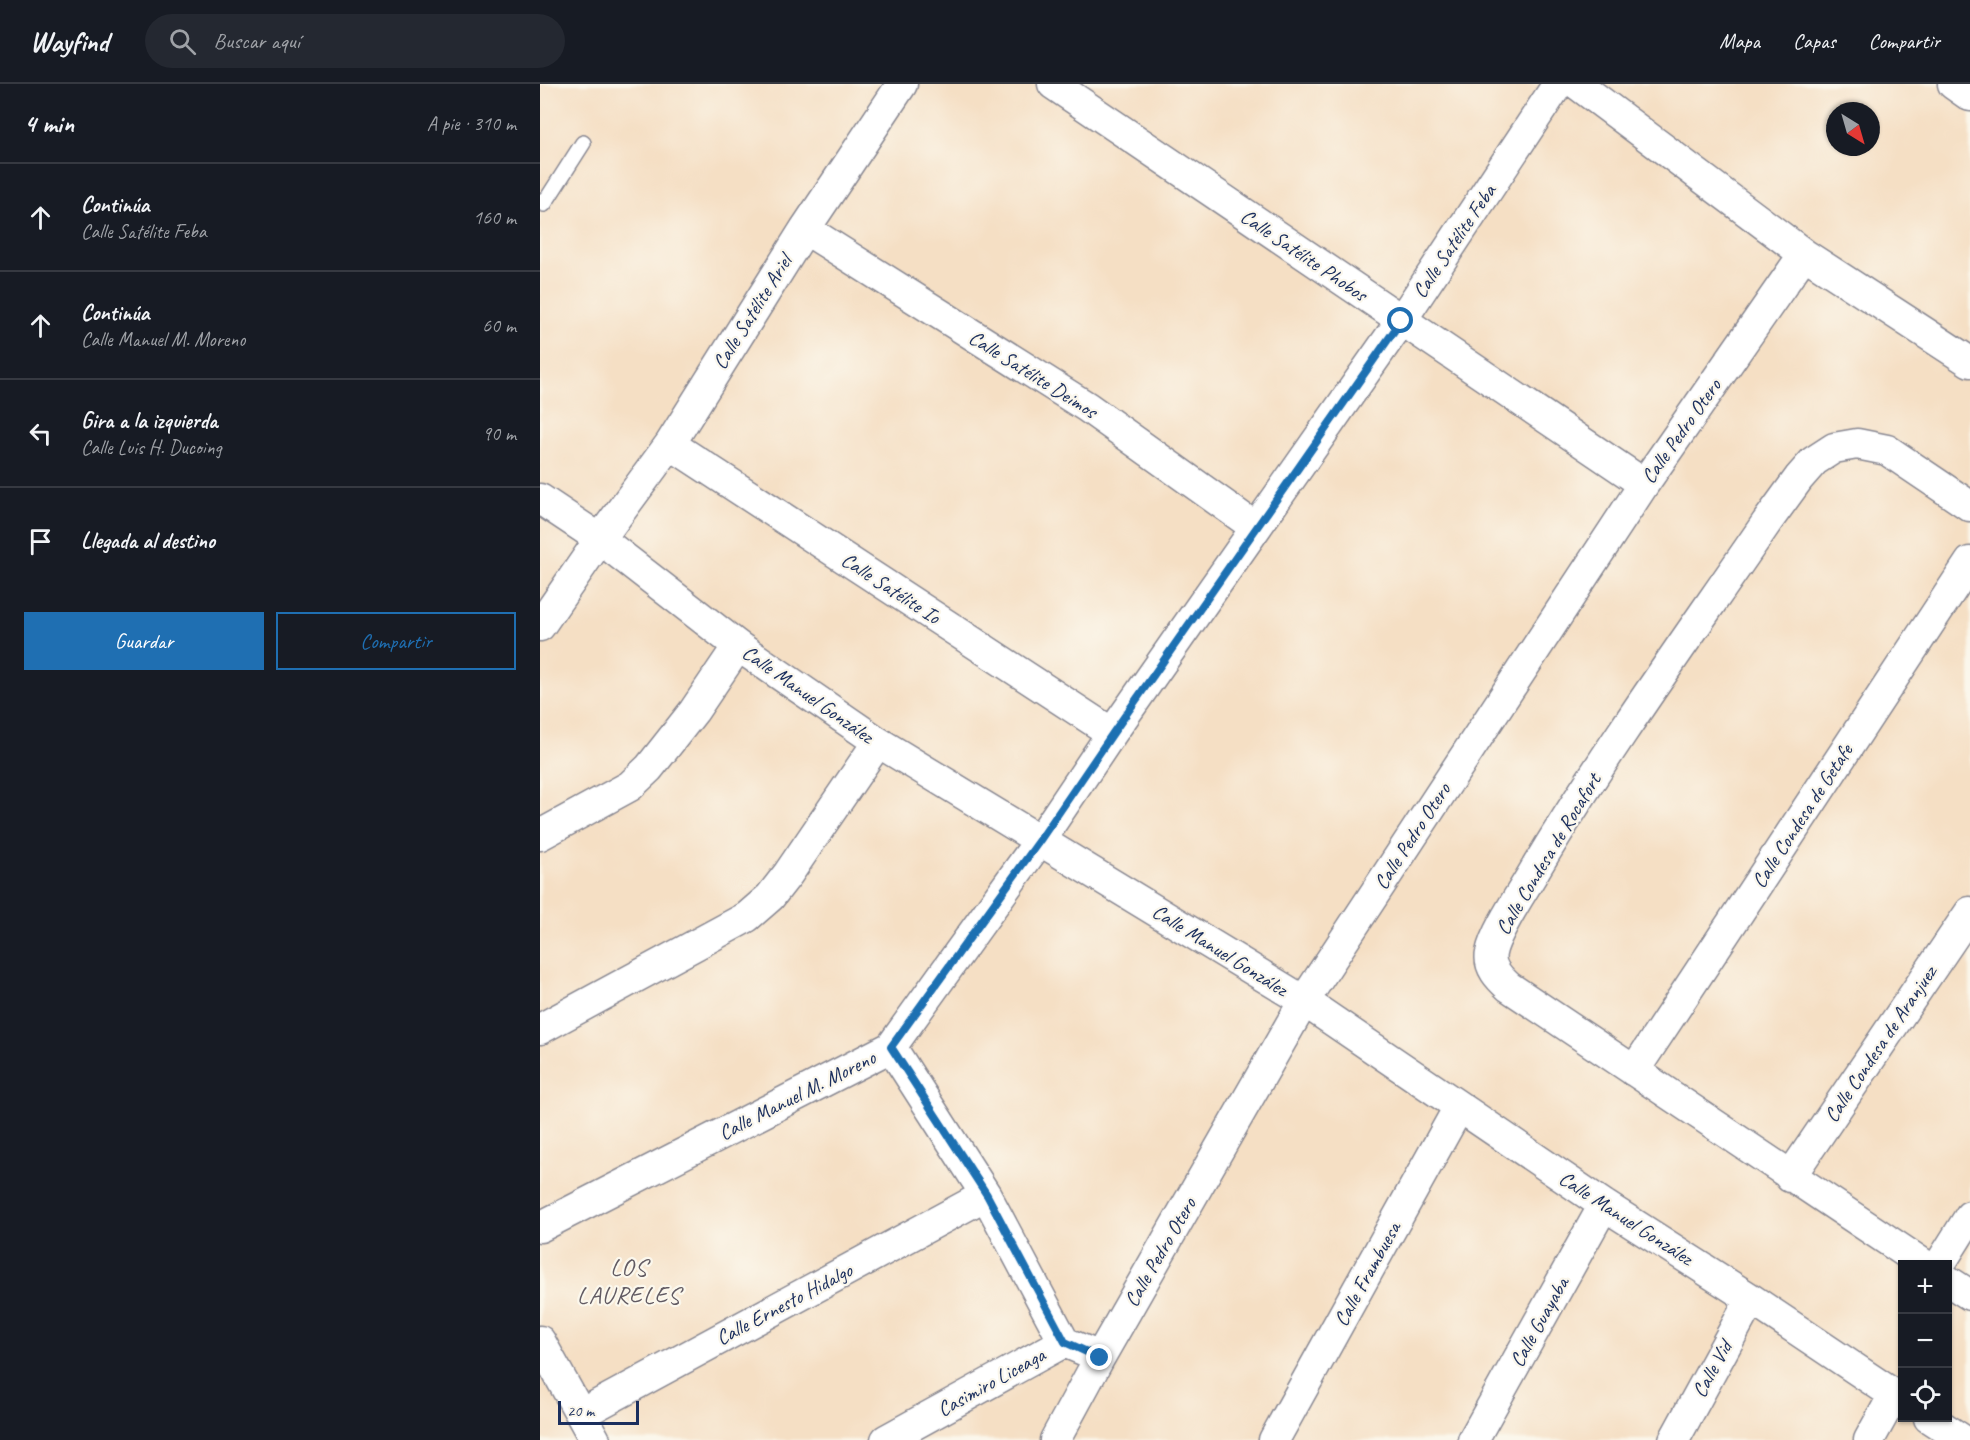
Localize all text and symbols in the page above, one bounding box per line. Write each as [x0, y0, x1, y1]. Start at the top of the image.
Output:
search box [145, 14, 565, 68]
text: Wayfind [30, 24, 109, 59]
icon: search [166, 25, 199, 58]
text: Buscar aquí [214, 27, 300, 55]
text: Mapa [1719, 28, 1760, 54]
text: Capas [1793, 28, 1836, 54]
text: Compartir [1869, 28, 1940, 54]
north arrow [1826, 102, 1880, 156]
text: 4 min [24, 107, 74, 140]
text: A pie · 310 m [427, 111, 516, 136]
street label: Calle Satélite Feba [1406, 178, 1503, 303]
text: Continúa [81, 191, 149, 219]
icon: ahead [24, 201, 57, 234]
street label: Calle Satélite Phobos [1236, 203, 1374, 308]
text: 160 m [473, 205, 516, 230]
text: Calle Satélite Feba [81, 219, 206, 244]
street label: Calle Satélite Ariel [707, 247, 799, 374]
text: Continúa [81, 299, 149, 327]
route start [1387, 307, 1413, 333]
icon: ahead [24, 309, 57, 342]
text: 60 m [482, 313, 516, 338]
street label: Calle Satélite Deimos [964, 324, 1103, 425]
text: Calle Manuel M. Moreno [81, 327, 245, 352]
street label: Calle Pedro Otero [1635, 372, 1728, 488]
text: Gira a la izquierda [81, 407, 218, 435]
icon: left [24, 417, 57, 450]
text: 90 m [482, 421, 516, 446]
text: Calle Luis H. Ducoing [81, 435, 222, 460]
icon: arrive [24, 525, 57, 558]
text: Llegada al destino [81, 527, 215, 555]
street label: Calle Satélite Io [837, 546, 947, 630]
button: Guardar [24, 612, 264, 670]
button: Compartir [276, 612, 516, 670]
street label: Calle Manuel González [737, 639, 881, 750]
street label: Calle Condesa de Getafe [1746, 738, 1859, 893]
street label: Calle Condesa de Rocafort [1490, 767, 1607, 939]
street label: Calle Pedro Otero [1368, 776, 1457, 894]
street label: Calle Manuel González [1148, 898, 1294, 1003]
street label: Calle Condesa de Aranjuez [1818, 959, 1943, 1127]
street label: Calle Manuel M. Moreno [714, 1044, 881, 1146]
street label: Calle Manuel González [1554, 1165, 1700, 1272]
street label: Calle Pedro Otero [1118, 1191, 1203, 1311]
street label: Calle Frambuesa [1328, 1215, 1407, 1331]
district label: LOS LAURELES [577, 1252, 684, 1310]
street label: Calle Ernesto Hidalgo [711, 1256, 858, 1351]
map controls [1898, 1260, 1952, 1422]
button: + [1898, 1260, 1952, 1314]
street label: Calle Guayaba [1504, 1270, 1575, 1372]
button: − [1898, 1314, 1952, 1368]
street label: Calle Vid [1686, 1334, 1739, 1402]
street label: Casimiro Liceaga [933, 1341, 1051, 1422]
route end [1086, 1344, 1112, 1370]
button: locate [1898, 1368, 1952, 1422]
scale bar [558, 1398, 639, 1426]
text: 20 m [567, 1401, 594, 1421]

